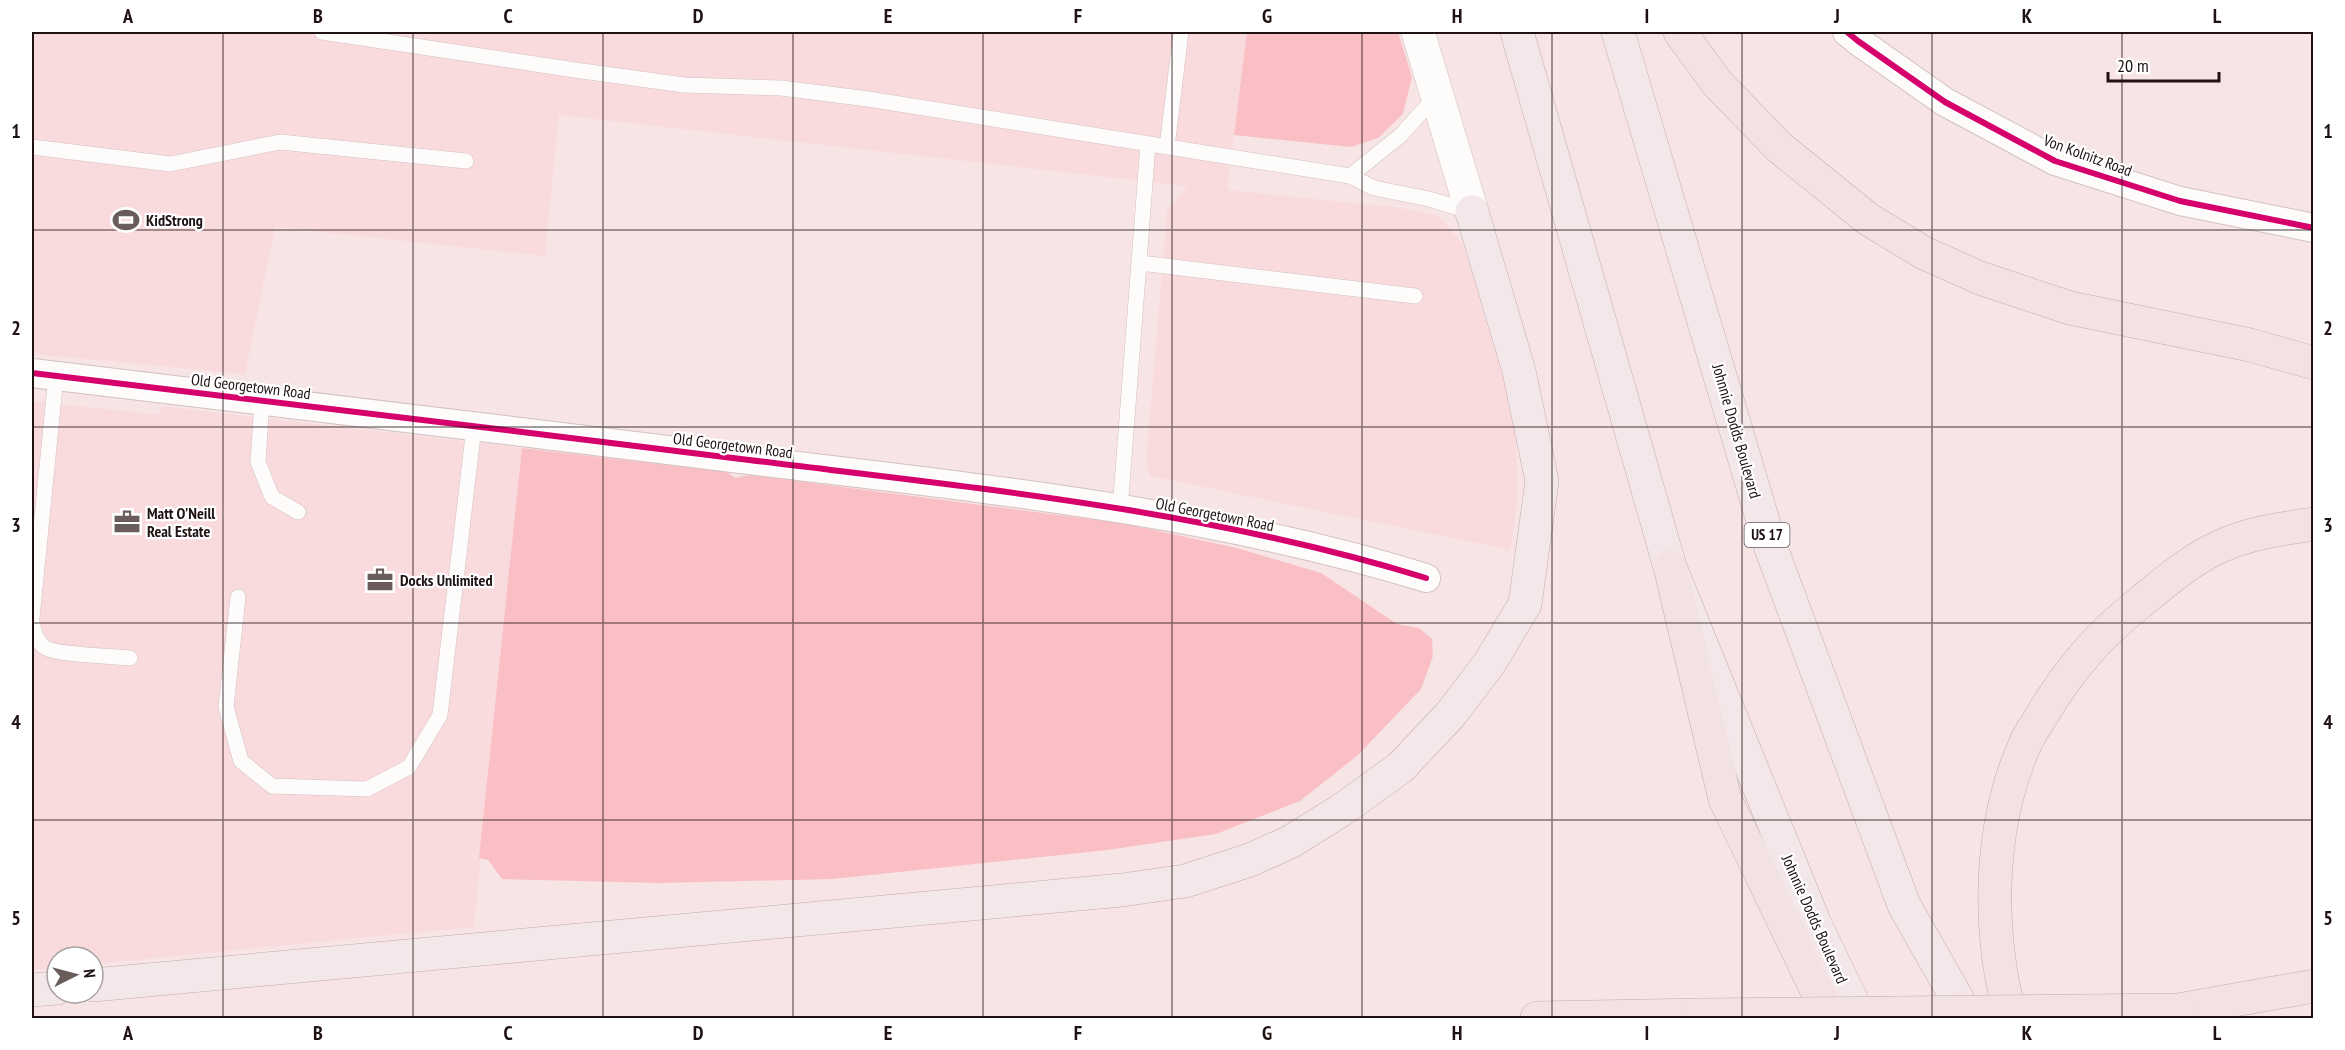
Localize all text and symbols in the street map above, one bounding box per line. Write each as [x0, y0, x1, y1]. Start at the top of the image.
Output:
text: A [122, 3, 134, 29]
text: B [313, 3, 323, 29]
text: C [503, 3, 513, 29]
text: D [693, 3, 704, 29]
text: E [884, 3, 892, 29]
text: F [1074, 3, 1082, 29]
text: G [1262, 3, 1272, 29]
text: H [1452, 3, 1462, 29]
text: I [1645, 3, 1649, 29]
text: J [1833, 3, 1840, 29]
text: K [2022, 3, 2033, 29]
text: L [2213, 3, 2222, 29]
scale bar [2108, 45, 2219, 83]
text: 20 m [2117, 54, 2149, 77]
text: 1 [11, 118, 21, 144]
text: 1 [2323, 118, 2333, 144]
street label: Von Kolnitz Road [2040, 129, 2135, 180]
sports icon: KidStrong [111, 205, 141, 235]
place label: KidStrong [146, 210, 203, 230]
text: 2 [11, 315, 21, 341]
text: 2 [2323, 315, 2333, 341]
street label: Johnnie Dodds Boulevard [1708, 361, 1766, 500]
street label: Old Georgetown Road [190, 369, 312, 403]
street label: Old Georgetown Road [672, 428, 794, 462]
street label: Old Georgetown Road [1154, 493, 1276, 535]
place label: Matt O'Neill Real Estate [147, 503, 215, 541]
office icon: Matt O'Neill Real Estate [112, 507, 142, 537]
text: 3 [11, 512, 21, 538]
text: 3 [2323, 512, 2333, 538]
road number: US 17 [1744, 523, 1790, 547]
office icon: Docks Unlimited [365, 565, 395, 595]
place label: Docks Unlimited [400, 570, 493, 590]
text: 4 [11, 709, 21, 735]
text: 4 [2323, 709, 2333, 735]
street label: Johnnie Dodds Boulevard [1777, 851, 1852, 986]
text: 5 [11, 905, 21, 931]
text: 5 [2323, 905, 2333, 931]
north arrow [45, 945, 105, 1005]
text: N [80, 968, 100, 979]
text: A [122, 1020, 134, 1046]
text: B [313, 1020, 323, 1046]
text: C [503, 1020, 513, 1046]
text: D [693, 1020, 704, 1046]
text: E [884, 1020, 892, 1046]
text: F [1074, 1020, 1082, 1046]
text: G [1262, 1020, 1272, 1046]
text: H [1452, 1020, 1462, 1046]
text: I [1645, 1020, 1649, 1046]
text: J [1833, 1020, 1840, 1046]
text: K [2022, 1020, 2033, 1046]
text: L [2213, 1020, 2222, 1046]

